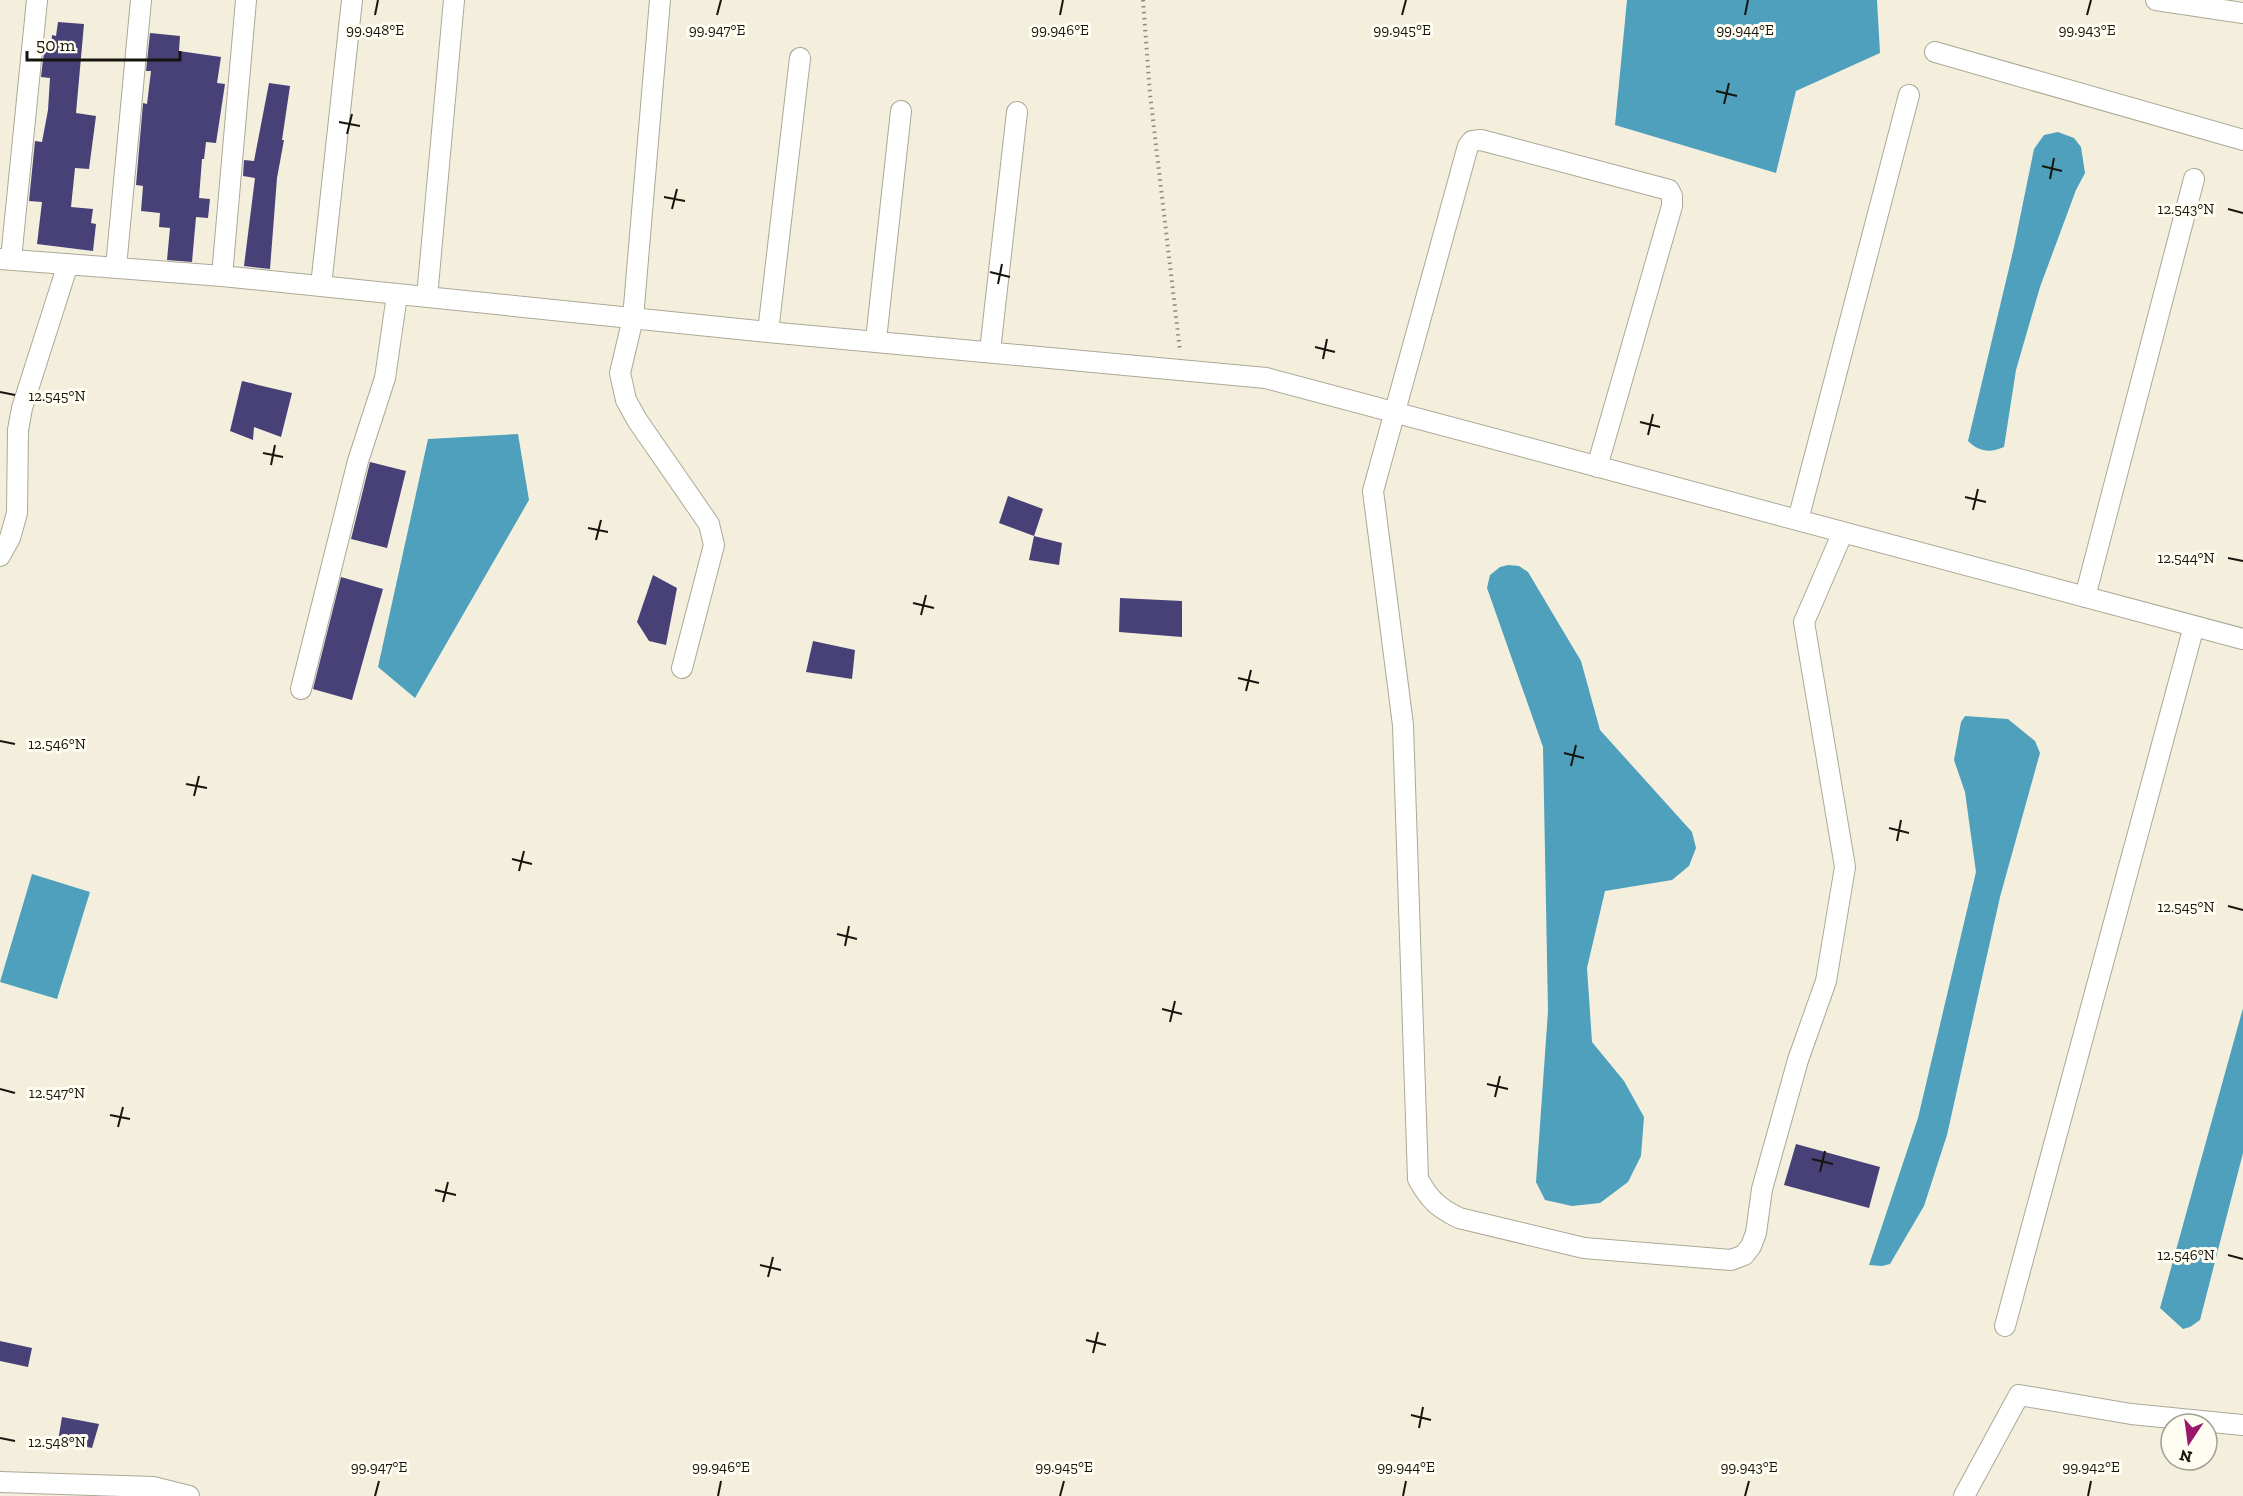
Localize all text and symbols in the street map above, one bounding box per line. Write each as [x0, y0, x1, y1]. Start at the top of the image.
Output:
text: 99.948°E [346, 21, 404, 39]
text: 99.947°E [689, 21, 746, 39]
text: 99.946°E [1031, 21, 1089, 39]
text: 99.945°E [1373, 21, 1431, 39]
text: 99.944°E [1716, 21, 1774, 39]
text: 99.943°E [2058, 21, 2116, 39]
scale bar [27, 24, 180, 62]
text: 50 m [36, 34, 76, 56]
text: 12.543°N [2158, 200, 2214, 218]
text: 12.545°N [28, 387, 86, 405]
text: 12.544°N [2157, 549, 2215, 567]
text: 12.546°N [28, 735, 86, 753]
text: 12.545°N [2157, 898, 2215, 916]
text: 12.547°N [29, 1084, 85, 1102]
text: 12.546°N [2157, 1246, 2215, 1264]
north arrow [2159, 1412, 2219, 1472]
text: 12.548°N [28, 1433, 86, 1451]
text: N [2178, 1446, 2194, 1467]
text: 99.947°E [351, 1458, 408, 1476]
text: 99.946°E [692, 1458, 750, 1476]
text: 99.945°E [1035, 1458, 1093, 1476]
text: 99.944°E [1377, 1458, 1435, 1476]
text: 99.943°E [1720, 1458, 1778, 1476]
text: 99.942°E [2062, 1458, 2120, 1476]

